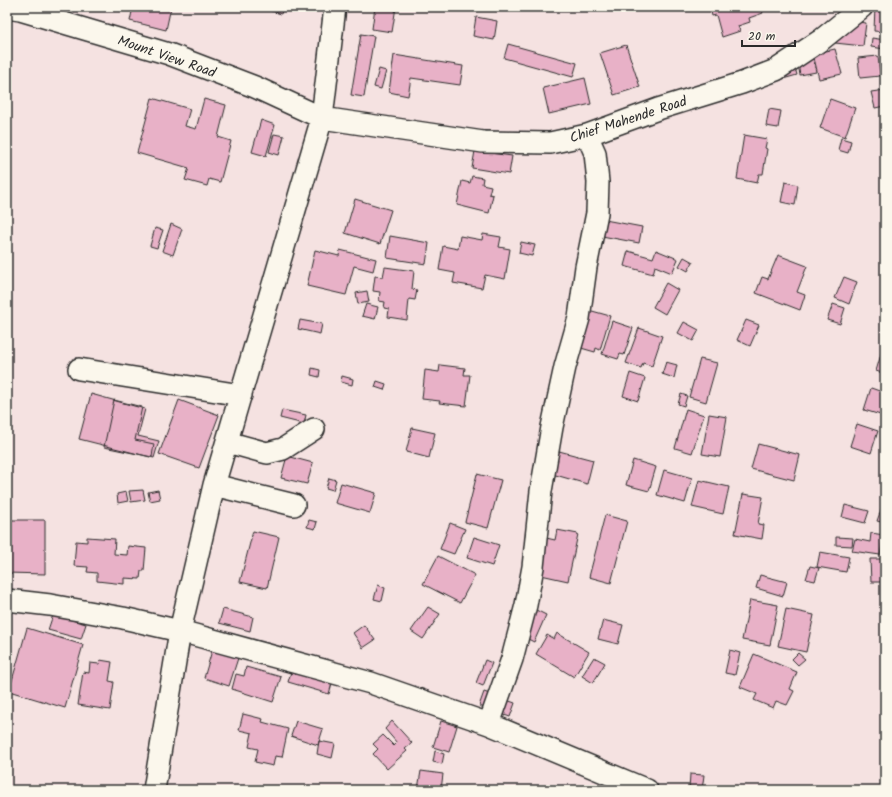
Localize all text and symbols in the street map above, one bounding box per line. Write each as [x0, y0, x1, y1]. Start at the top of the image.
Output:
scale bar [742, 22, 795, 48]
text: 20 m [748, 27, 776, 46]
street label: Mount View Road [114, 30, 220, 84]
street label: Chief Mahende Road [567, 90, 691, 149]

